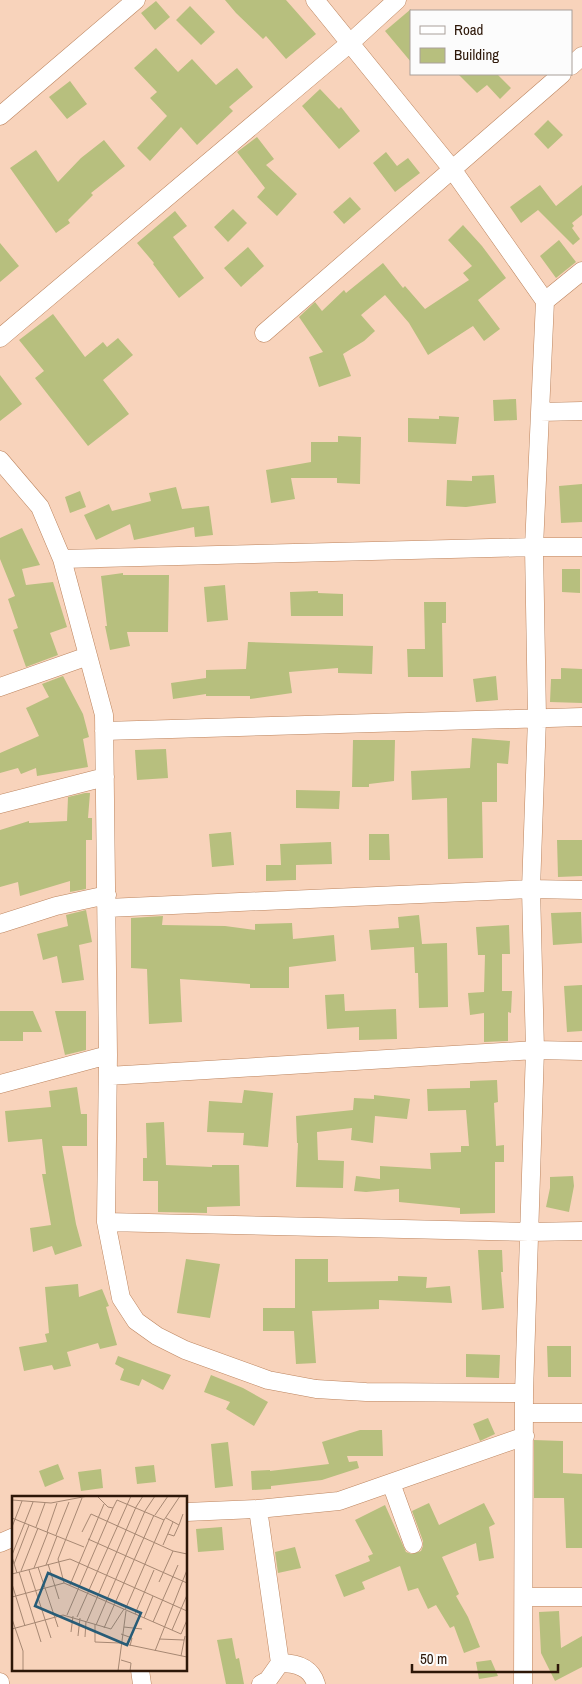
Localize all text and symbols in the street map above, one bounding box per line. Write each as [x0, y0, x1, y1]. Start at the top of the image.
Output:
legend [410, 10, 572, 75]
text: Road [454, 19, 483, 40]
text: Building [454, 44, 499, 65]
inset map [12, 1496, 188, 1672]
scale bar [412, 1642, 558, 1674]
text: 50 m [420, 1648, 447, 1669]

